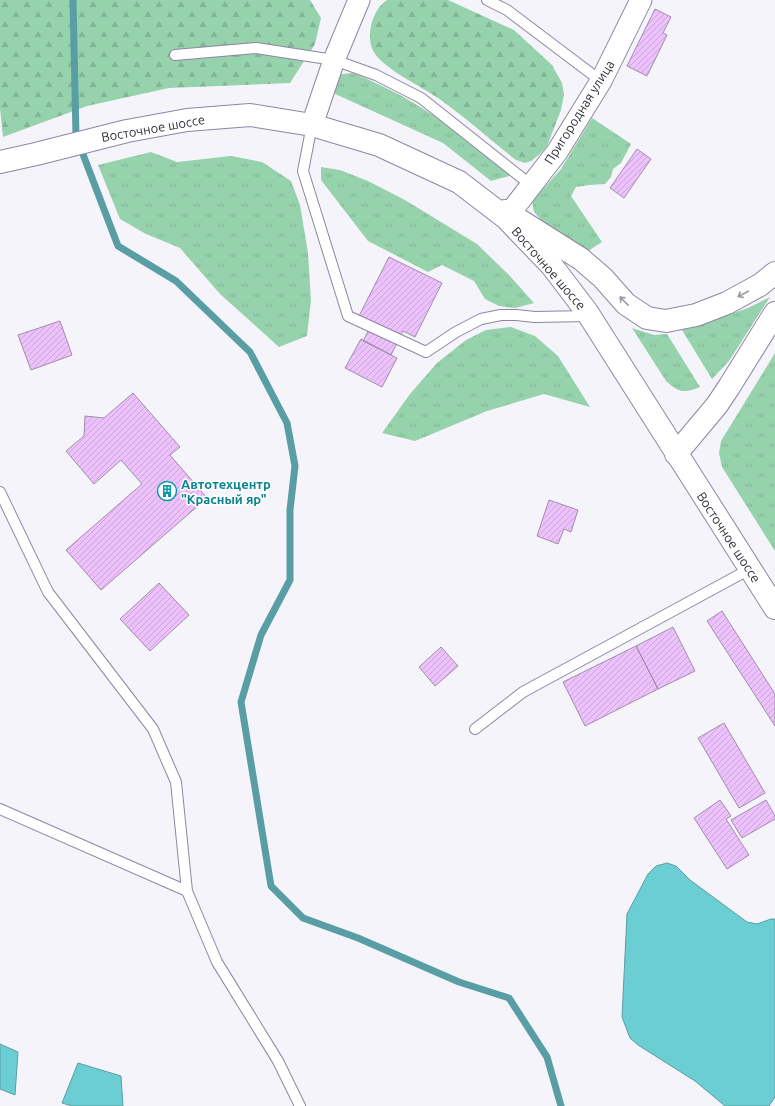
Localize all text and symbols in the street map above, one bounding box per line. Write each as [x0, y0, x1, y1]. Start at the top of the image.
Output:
street label: Пригородная улица [541, 58, 617, 166]
street label: Восточное шоссе [100, 112, 206, 144]
street label: Восточное шоссе [509, 224, 589, 312]
one-way arrow [737, 291, 749, 299]
one-way arrow [619, 296, 629, 306]
place label: Автотехцентр "Красный яр" [181, 477, 271, 506]
building icon: Автотехцентр "Красный яр" [156, 480, 178, 502]
street label: Восточное шоссе [695, 489, 763, 585]

